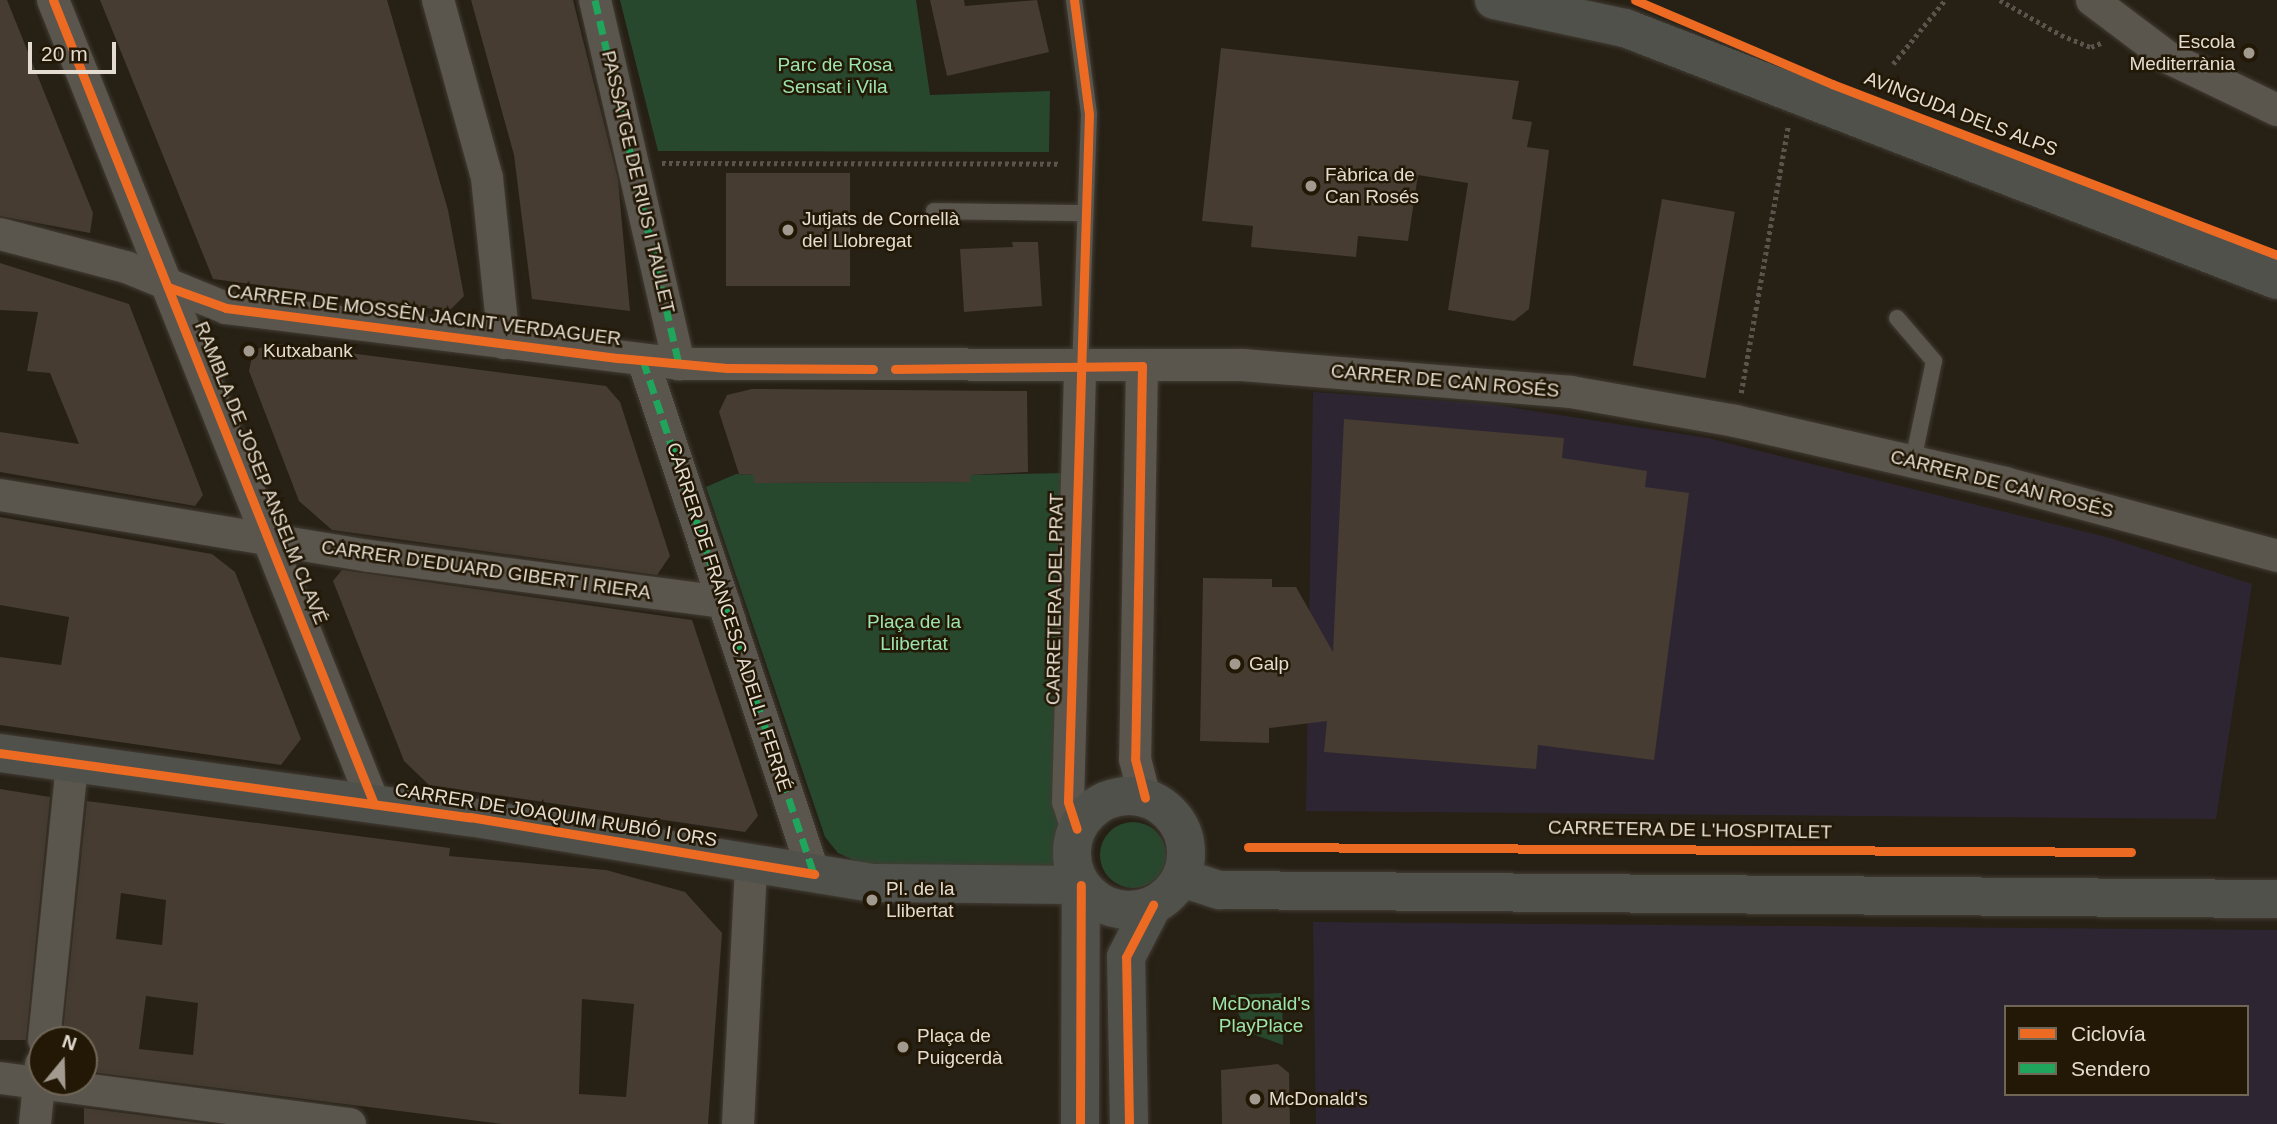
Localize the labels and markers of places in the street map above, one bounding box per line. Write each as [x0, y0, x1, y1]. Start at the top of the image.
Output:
place label: Escola Mediterrània [2129, 31, 2235, 75]
marker: Escola Mediterrània [2241, 45, 2257, 61]
place label: Fàbrica de Can Rosés [1325, 164, 1419, 208]
marker: Fàbrica de Can Rosés [1303, 178, 1319, 194]
place label: Jutjats de Cornellà del Llobregat [802, 208, 959, 252]
marker: Jutjats de Cornellà del Llobregat [780, 222, 796, 238]
place label: Kutxabank [263, 340, 353, 362]
marker: Kutxabank [241, 343, 257, 359]
place label: Galp [1249, 653, 1289, 675]
marker: Galp [1227, 656, 1243, 672]
place label: Pl. de la Llibertat [886, 878, 955, 922]
marker: Pl. de la Llibertat [864, 892, 880, 908]
place label: Plaça de Puigcerdà [917, 1025, 1003, 1069]
marker: Plaça de Puigcerdà [895, 1039, 911, 1055]
place label: McDonald's [1269, 1088, 1368, 1110]
marker: McDonald's [1247, 1091, 1263, 1107]

